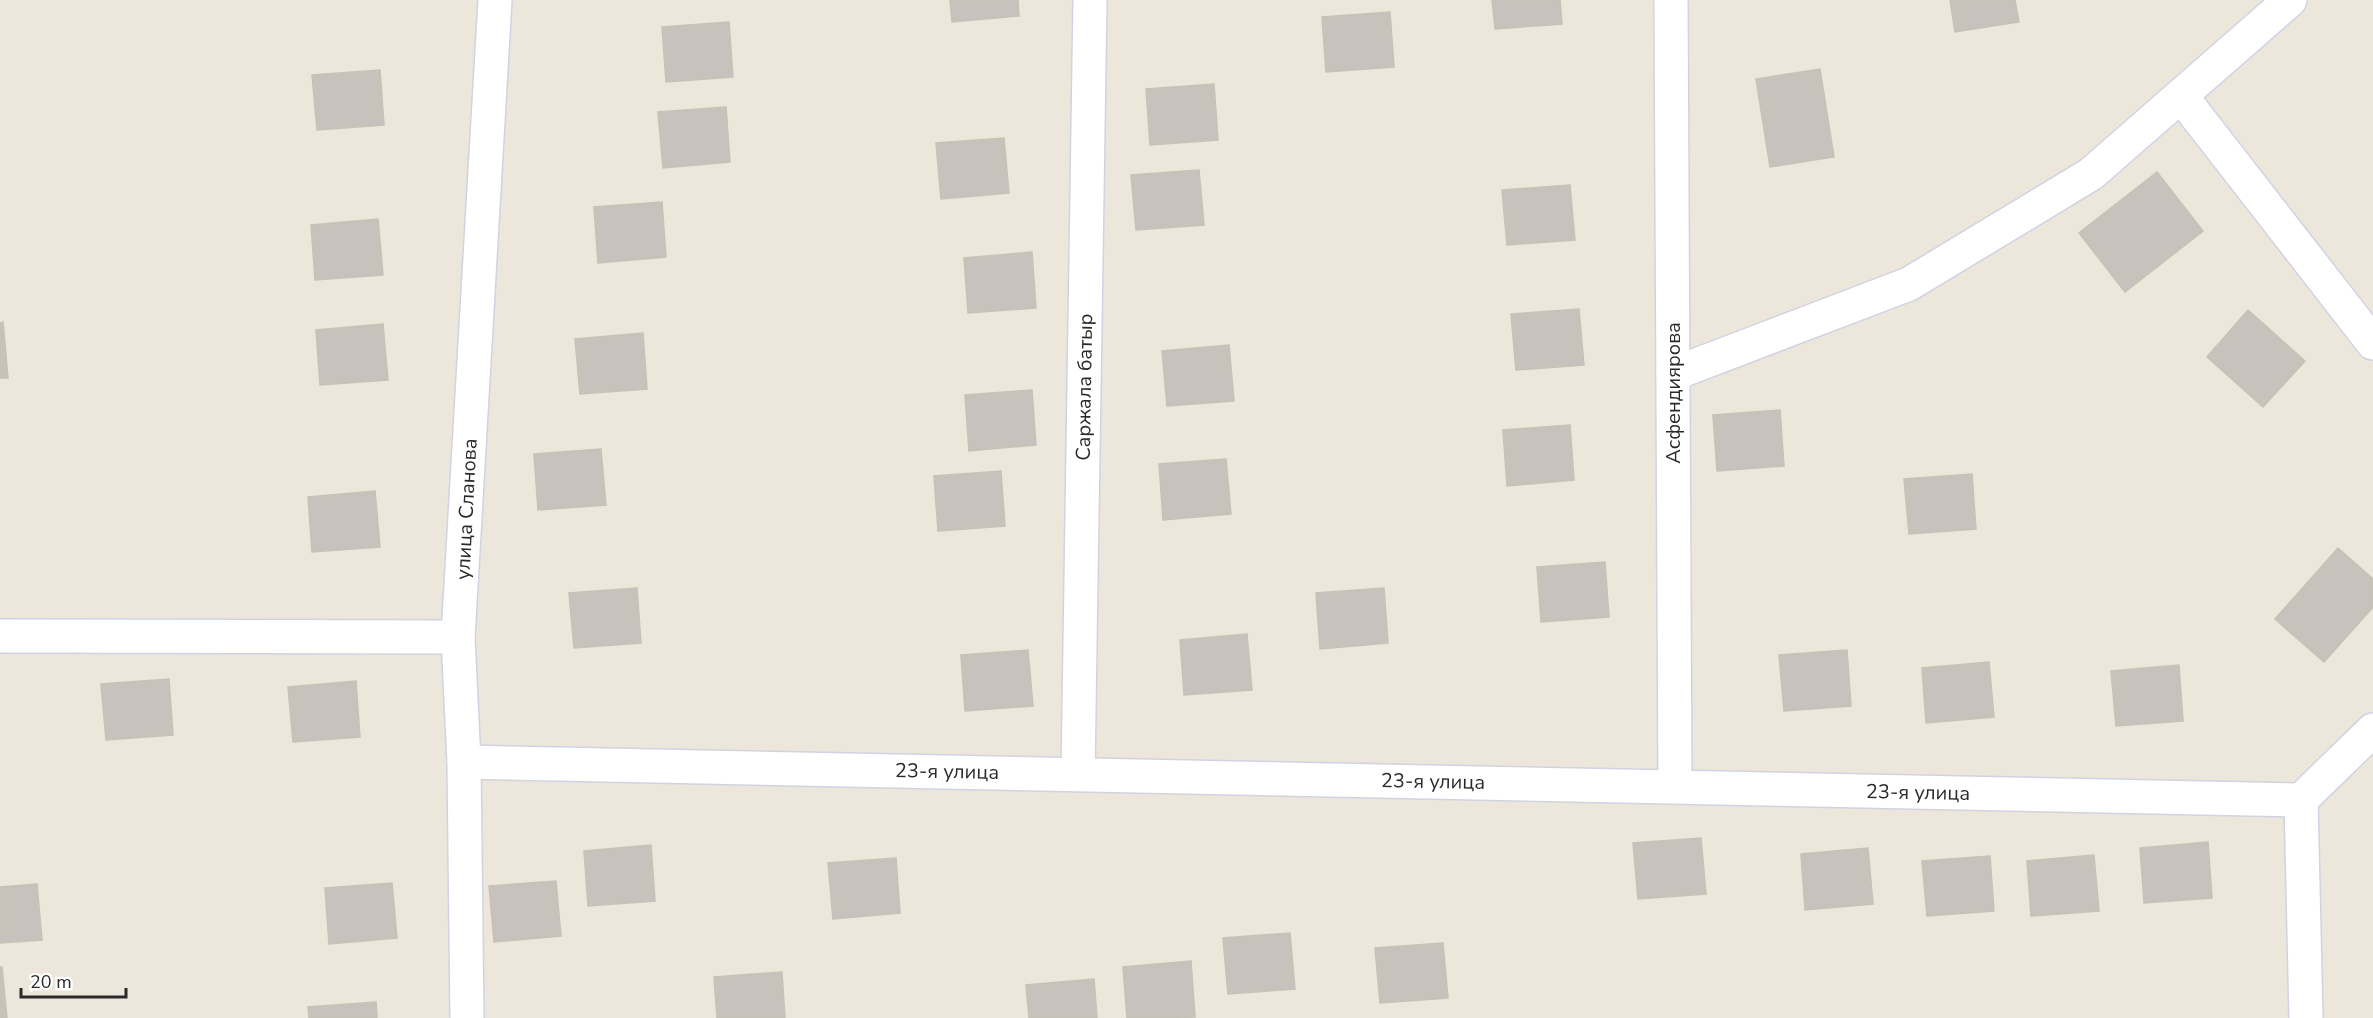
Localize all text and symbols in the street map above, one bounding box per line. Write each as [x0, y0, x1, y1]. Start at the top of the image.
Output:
street label: Саржала батыр [1070, 313, 1099, 461]
street label: Асфендиярова [1660, 322, 1687, 464]
street label: улица Сланова [449, 438, 484, 580]
street label: 23-я улица [895, 757, 999, 786]
street label: 23-я улица [1381, 767, 1485, 796]
street label: 23-я улица [1866, 778, 1970, 807]
scale bar [21, 961, 126, 999]
text: 20 m [30, 970, 72, 994]

